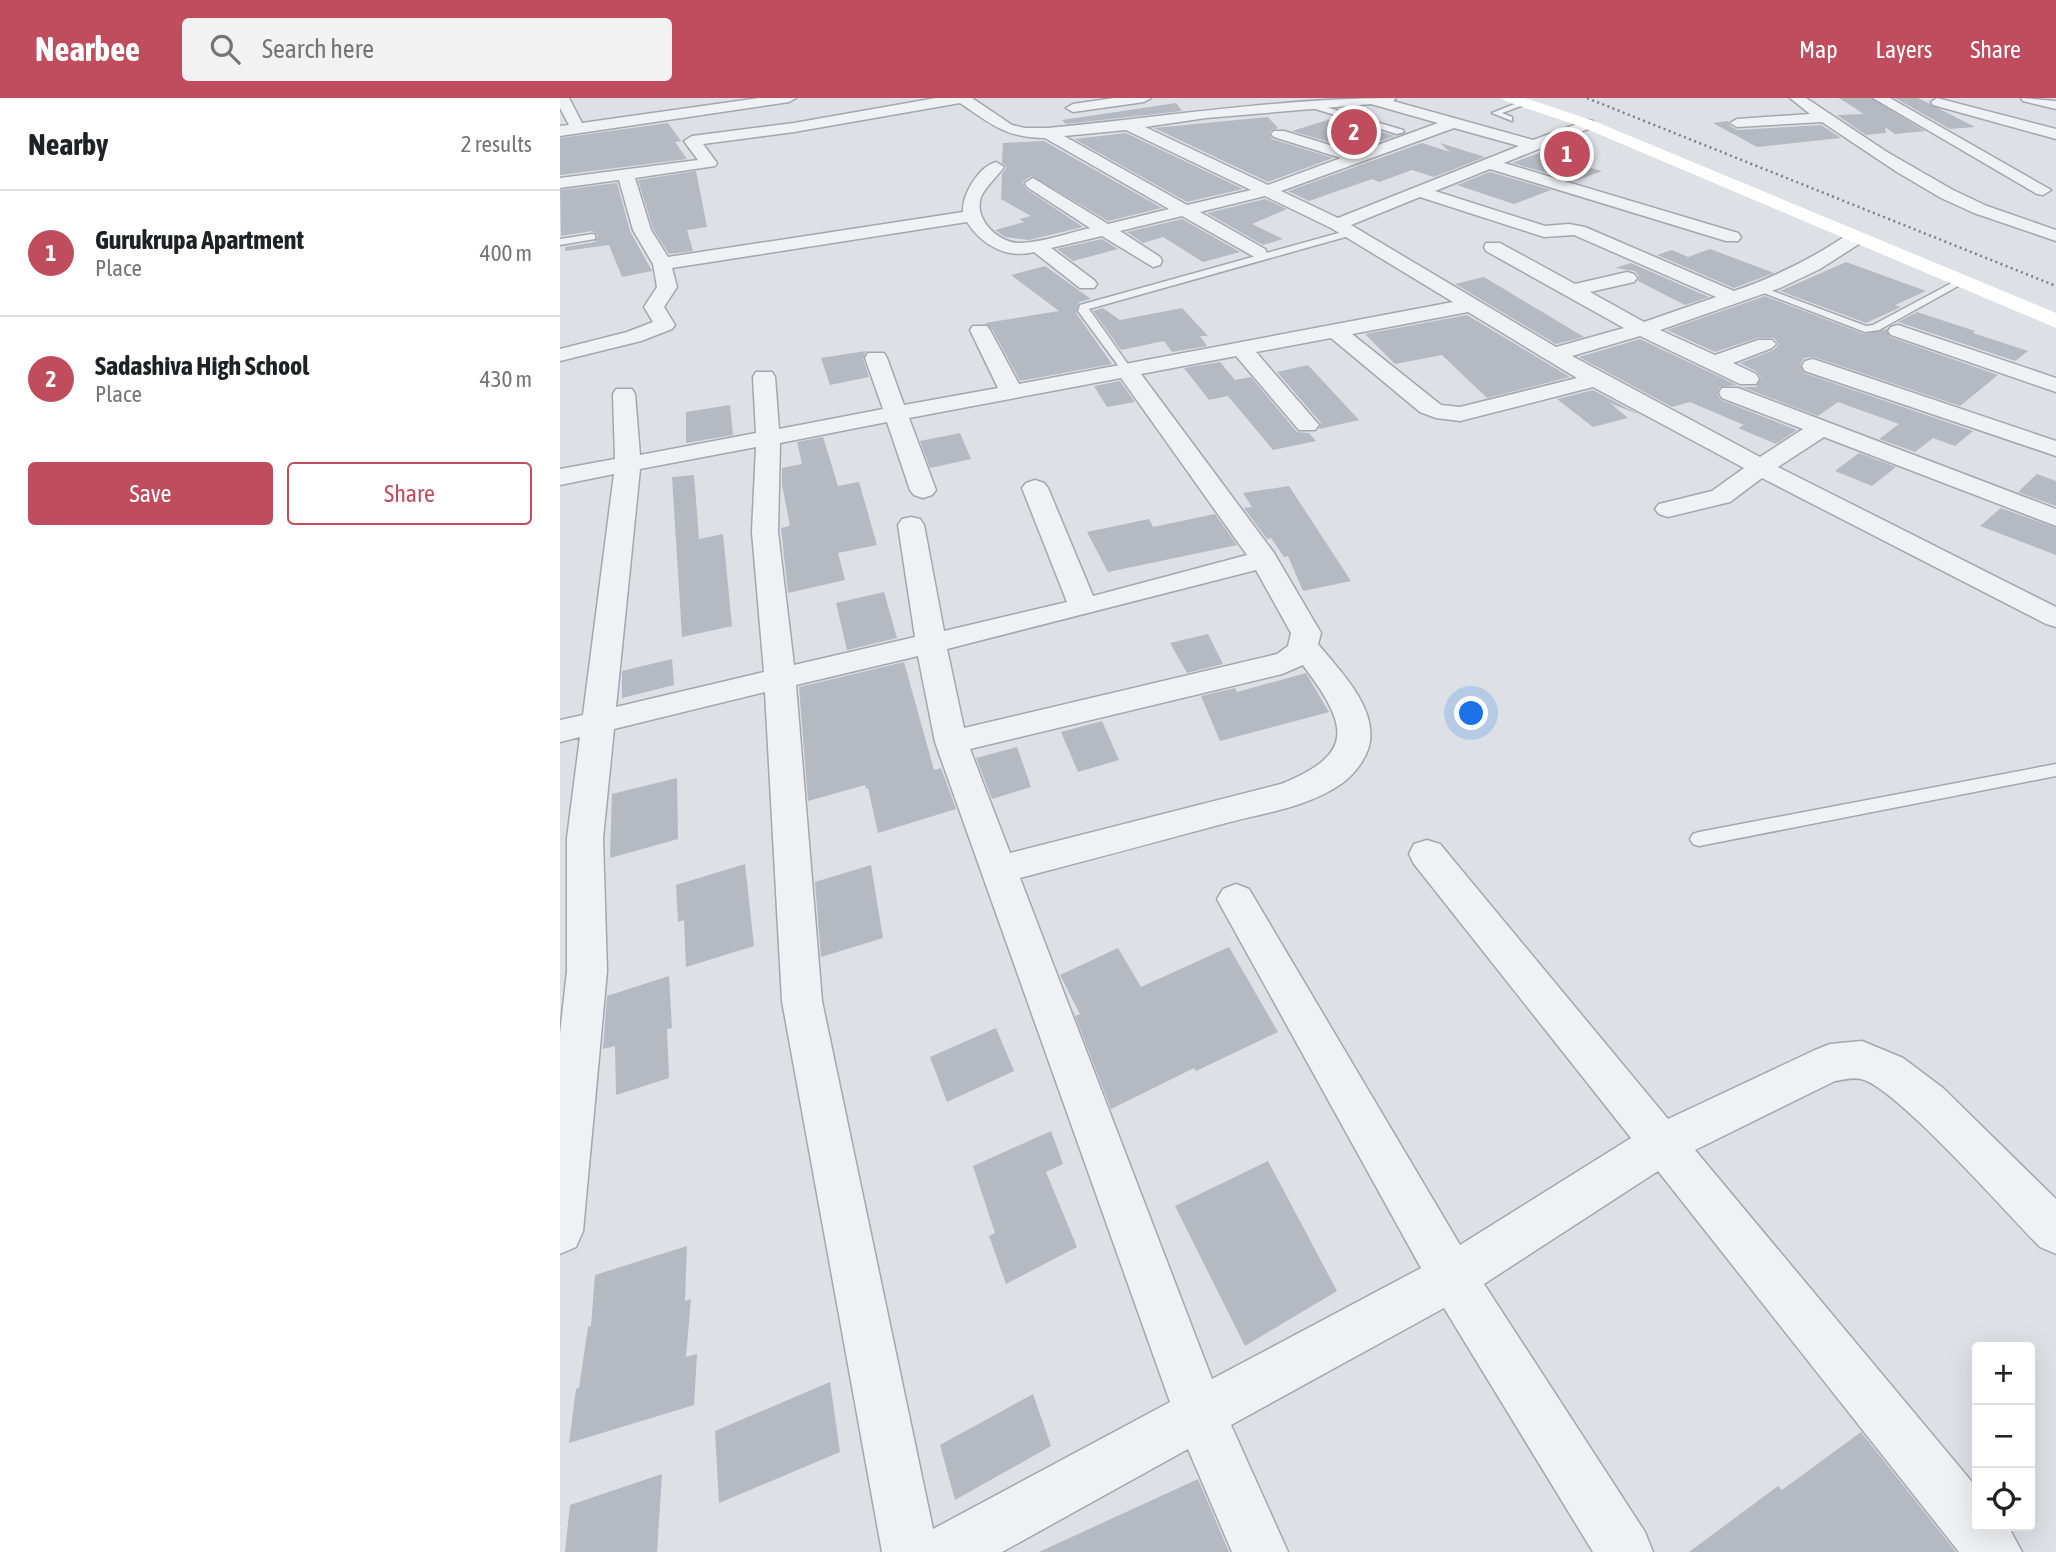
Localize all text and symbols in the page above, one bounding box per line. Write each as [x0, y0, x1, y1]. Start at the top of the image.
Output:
search box [182, 18, 672, 81]
text: Nearbee [35, 30, 140, 68]
icon: search [206, 30, 244, 68]
text: Search here [262, 34, 374, 64]
text: Map [1799, 36, 1838, 63]
text: Layers [1876, 36, 1932, 63]
text: Share [1970, 36, 2021, 63]
pin: 2 [1331, 106, 1377, 158]
text: Nearby [28, 127, 108, 161]
pin: 1 [1544, 128, 1590, 180]
text: 2 results [461, 131, 532, 157]
text: Gurukrupa Apartment [95, 225, 304, 255]
text: 1 [46, 240, 56, 266]
text: 400 m [480, 240, 532, 266]
text: Place [95, 255, 142, 281]
text: Sadashiva High School [95, 351, 309, 381]
text: 2 [46, 366, 56, 392]
text: 430 m [480, 366, 532, 392]
text: Place [95, 381, 142, 407]
button: Save [28, 462, 273, 525]
button: Share [287, 462, 532, 525]
your location [1454, 696, 1488, 730]
map controls [1972, 1342, 2035, 1531]
button: + [1972, 1342, 2035, 1405]
button: − [1972, 1405, 2035, 1468]
button: locate [1972, 1468, 2035, 1531]

